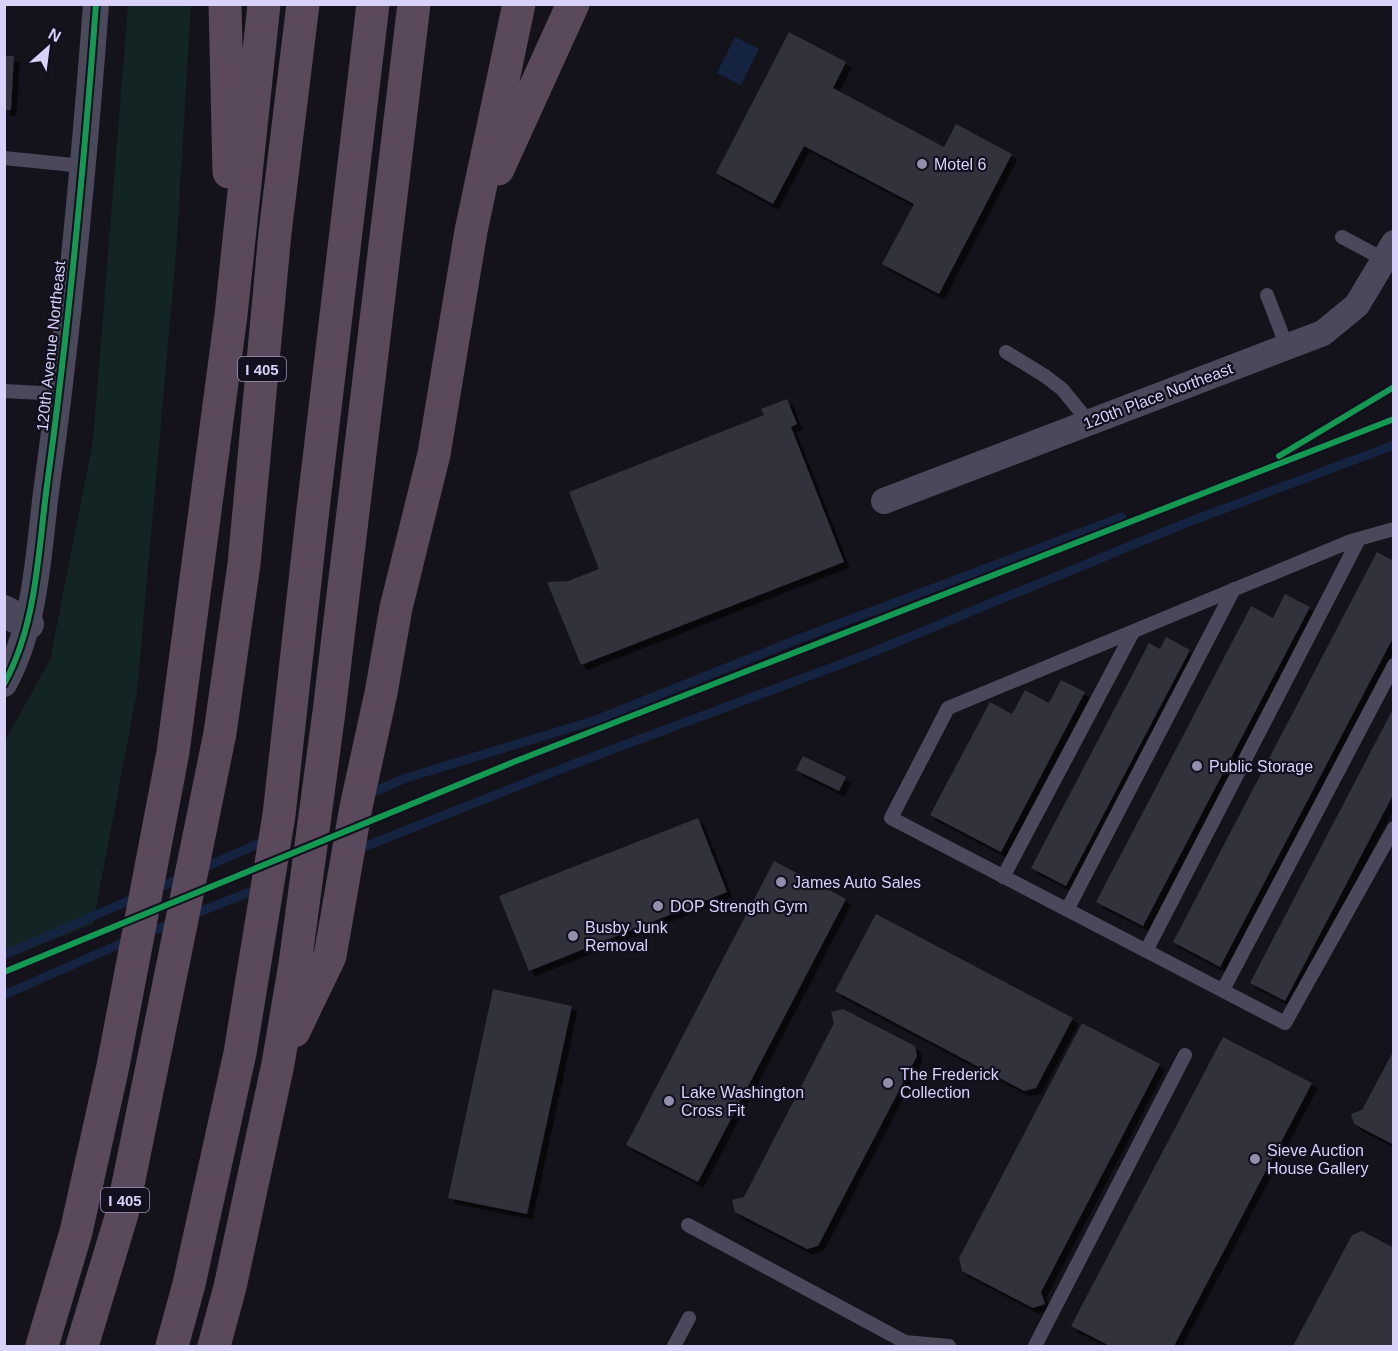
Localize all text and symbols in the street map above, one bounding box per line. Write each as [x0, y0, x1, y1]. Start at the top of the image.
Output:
north arrow [18, 18, 78, 78]
text: N [46, 25, 64, 45]
place label: Motel 6 [934, 156, 987, 173]
marker: Motel 6 [915, 157, 929, 171]
street label: 120th Avenue Northeast [34, 259, 68, 432]
road number: I 405 [238, 357, 286, 381]
street label: 120th Place Northeast [1081, 359, 1235, 432]
place label: Public Storage [1209, 758, 1313, 775]
marker: Public Storage [1190, 759, 1204, 773]
place label: James Auto Sales [793, 874, 921, 891]
marker: James Auto Sales [774, 875, 788, 889]
place label: DOP Strength Gym [670, 898, 808, 915]
marker: DOP Strength Gym [651, 899, 665, 913]
place label: Busby Junk Removal [585, 919, 669, 954]
marker: Busby Junk Removal [566, 929, 580, 943]
place label: The Frederick Collection [900, 1066, 1000, 1101]
marker: The Frederick Collection [881, 1076, 895, 1090]
place label: Lake Washington Cross Fit [681, 1084, 804, 1119]
marker: Lake Washington Cross Fit [662, 1094, 676, 1108]
place label: Sieve Auction House Gallery [1267, 1142, 1368, 1177]
marker: Sieve Auction House Gallery [1248, 1152, 1262, 1166]
road number: I 405 [101, 1188, 149, 1212]

